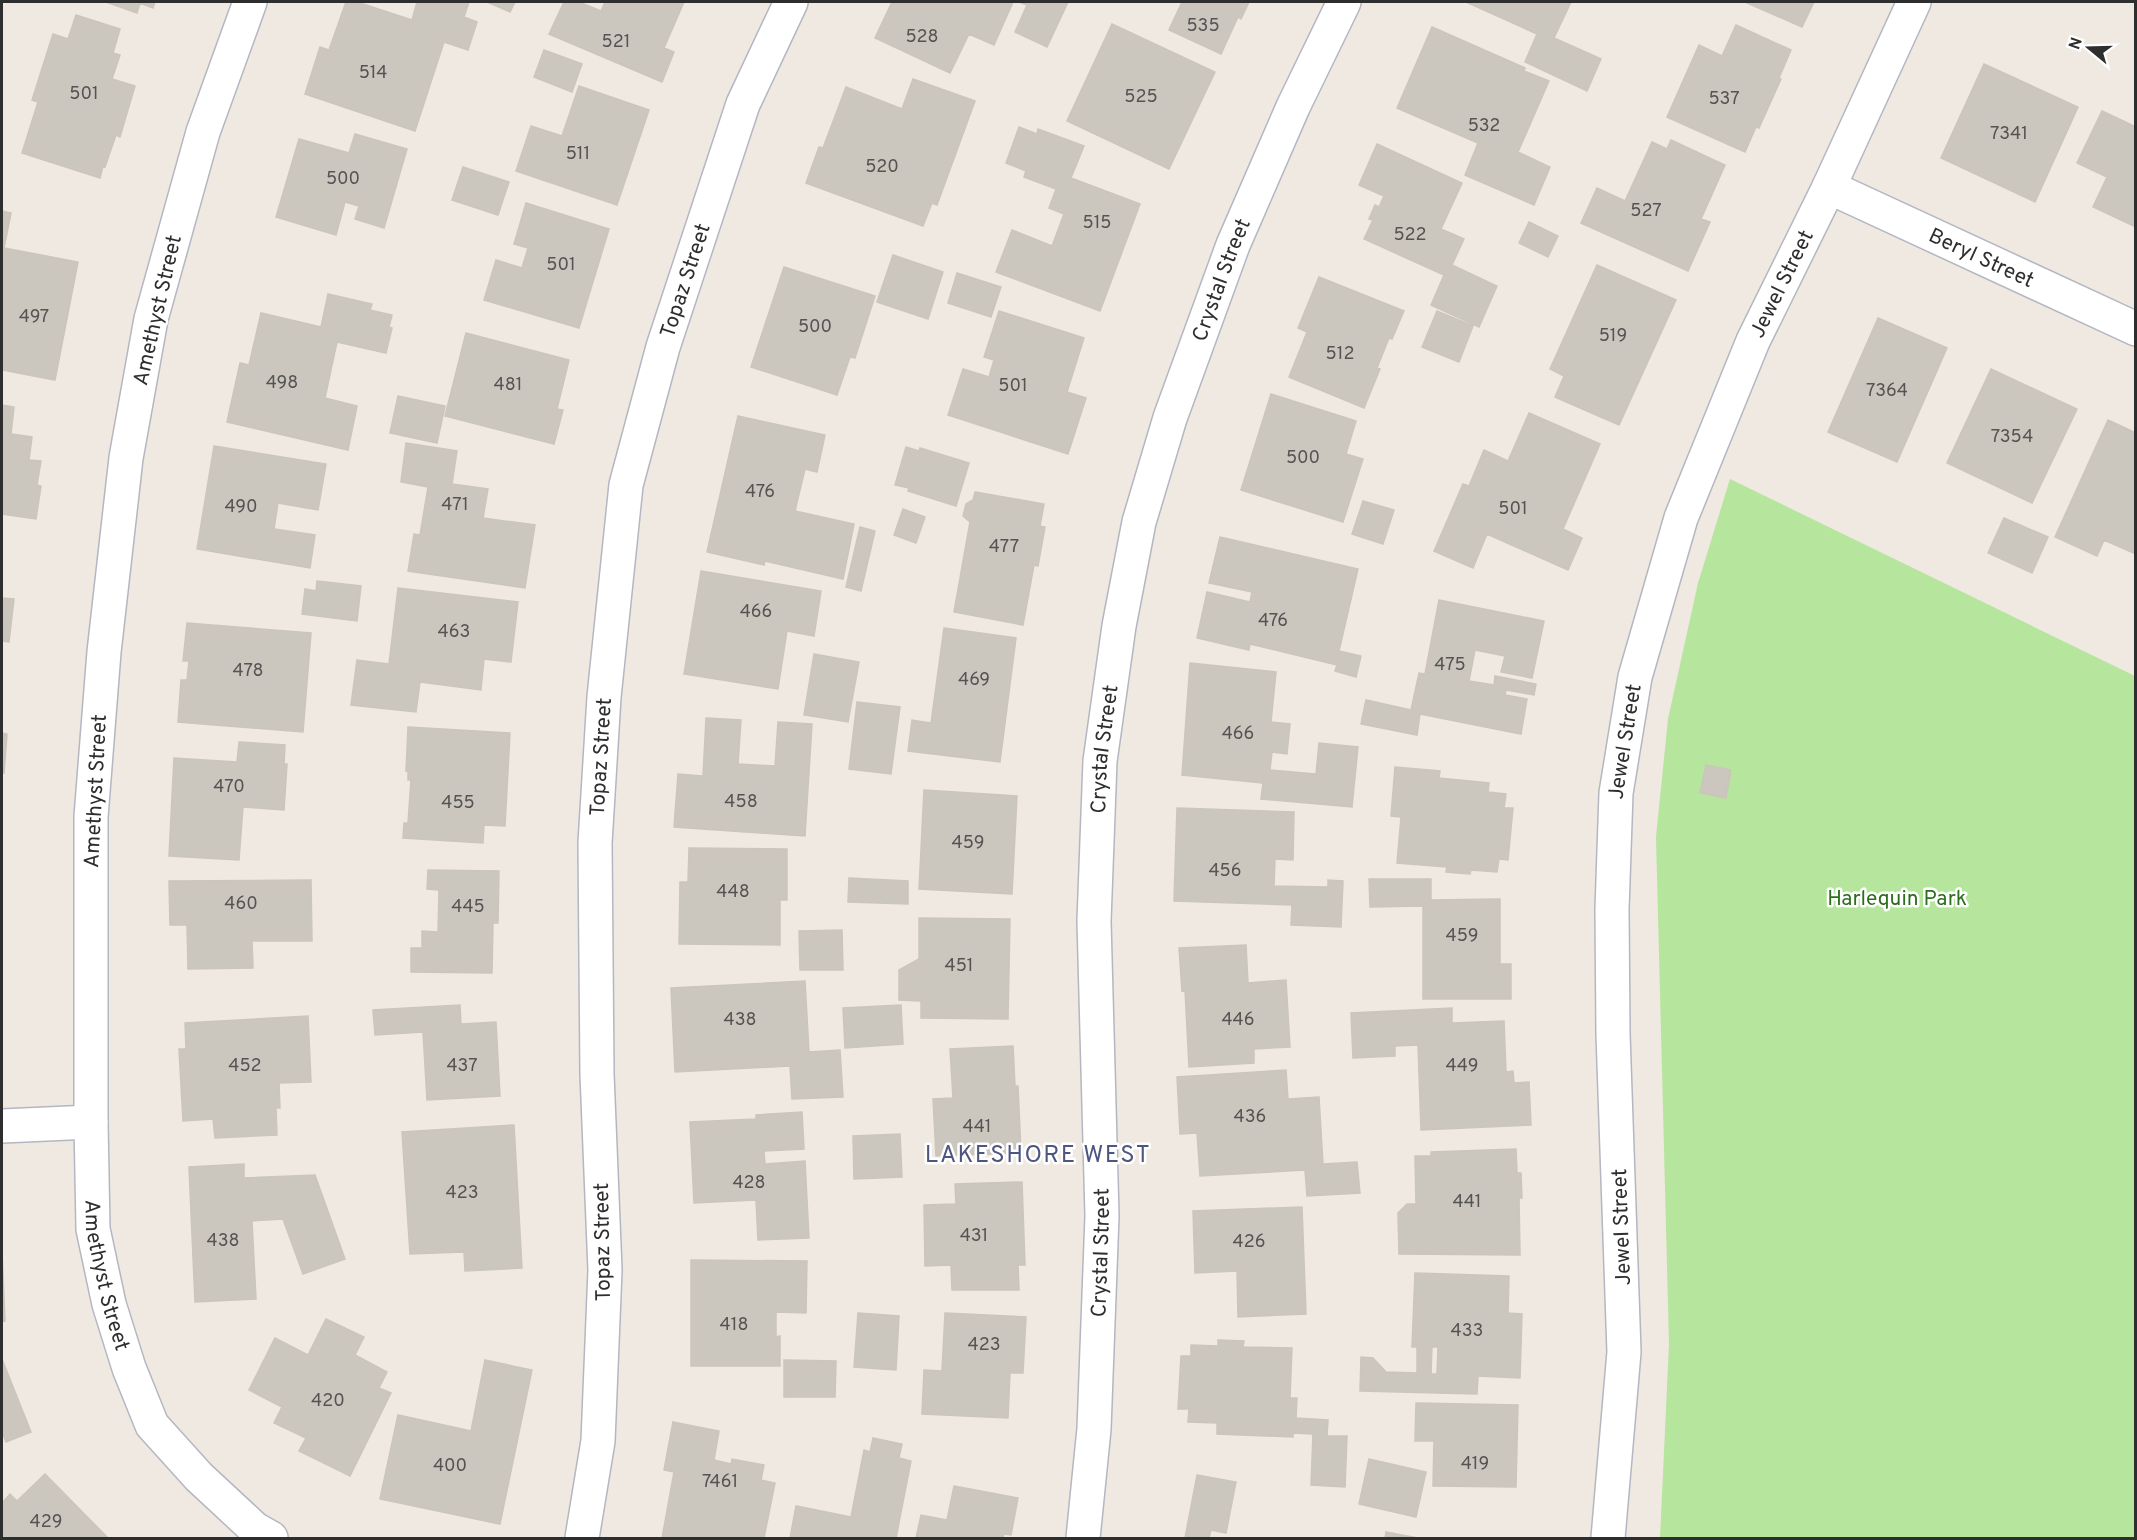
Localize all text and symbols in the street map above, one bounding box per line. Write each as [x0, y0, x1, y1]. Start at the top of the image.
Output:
house number: 535 [1186, 15, 1220, 38]
north arrow [2059, 18, 2119, 78]
house number: 528 [905, 26, 939, 49]
house number: 521 [602, 31, 630, 54]
text: N [2065, 35, 2088, 52]
house number: 514 [359, 62, 387, 85]
house number: 501 [69, 83, 99, 106]
house number: 525 [1124, 86, 1158, 109]
house number: 537 [1708, 88, 1740, 111]
house number: 532 [1468, 115, 1500, 138]
house number: 7341 [1990, 123, 2028, 146]
house number: 511 [566, 143, 590, 166]
house number: 520 [865, 156, 899, 179]
house number: 500 [326, 168, 360, 191]
house number: 527 [1630, 200, 1662, 223]
house number: 515 [1082, 212, 1112, 235]
street label: Crystal Street [1187, 215, 1258, 346]
street label: Topaz Street [655, 220, 718, 341]
street label: Beryl Street [1924, 223, 2038, 295]
house number: 522 [1393, 224, 1427, 247]
street label: Jewel Street [1745, 226, 1821, 343]
street label: Amethyst Street [128, 232, 189, 388]
house number: 501 [546, 254, 576, 277]
house number: 497 [19, 306, 49, 329]
house number: 500 [798, 316, 832, 339]
house number: 519 [1599, 325, 1627, 348]
house number: 512 [1326, 343, 1354, 366]
house number: 498 [266, 372, 298, 395]
house number: 481 [494, 374, 522, 397]
house number: 501 [998, 375, 1028, 398]
house number: 7364 [1866, 380, 1908, 403]
house number: 7354 [1991, 426, 2033, 449]
house number: 500 [1286, 447, 1320, 470]
house number: 476 [745, 481, 775, 504]
house number: 471 [441, 494, 469, 517]
house number: 490 [224, 496, 258, 519]
house number: 501 [1498, 498, 1528, 521]
house number: 477 [989, 536, 1019, 559]
house number: 466 [740, 601, 772, 624]
house number: 476 [1258, 610, 1288, 633]
house number: 463 [438, 621, 470, 644]
house number: 475 [1434, 654, 1466, 677]
house number: 478 [233, 660, 263, 683]
house number: 469 [958, 669, 990, 692]
street label: Jewel Street [1604, 682, 1649, 800]
street label: Crystal Street [1086, 683, 1126, 814]
street label: Topaz Street [585, 697, 619, 817]
street label: Amethyst Street [79, 714, 114, 869]
house number: 466 [1222, 723, 1254, 746]
house number: 470 [213, 776, 245, 799]
house number: 458 [724, 791, 758, 814]
house number: 455 [441, 792, 475, 815]
house number: 459 [952, 832, 984, 855]
house number: 456 [1208, 860, 1242, 883]
house number: 448 [716, 881, 750, 904]
park label: Harlequin Park [1827, 886, 1967, 913]
house number: 460 [224, 893, 258, 916]
house number: 445 [451, 896, 485, 919]
house number: 459 [1446, 925, 1478, 948]
house number: 451 [944, 955, 974, 978]
house number: 438 [723, 1009, 757, 1032]
house number: 446 [1221, 1009, 1255, 1032]
house number: 452 [228, 1055, 262, 1078]
house number: 437 [446, 1055, 478, 1078]
house number: 449 [1446, 1055, 1478, 1078]
house number: 436 [1234, 1106, 1266, 1129]
house number: 441 [962, 1116, 992, 1139]
district label: LAKESHORE WEST [925, 1141, 1151, 1171]
street label: Jewel Street [1607, 1168, 1638, 1286]
house number: 428 [732, 1172, 766, 1195]
house number: 423 [445, 1182, 479, 1205]
street label: Topaz Street [589, 1182, 618, 1301]
street label: Crystal Street [1086, 1188, 1117, 1318]
house number: 441 [1452, 1191, 1482, 1214]
street label: Amethyst Street [77, 1200, 135, 1354]
house number: 431 [960, 1225, 988, 1248]
house number: 438 [206, 1230, 240, 1253]
house number: 426 [1233, 1231, 1265, 1254]
house number: 418 [720, 1314, 748, 1337]
house number: 433 [1451, 1320, 1483, 1343]
house number: 423 [967, 1334, 1001, 1357]
house number: 420 [311, 1390, 345, 1413]
house number: 419 [1461, 1453, 1489, 1476]
house number: 400 [433, 1455, 467, 1478]
house number: 7461 [702, 1471, 738, 1494]
house number: 429 [30, 1511, 62, 1534]

